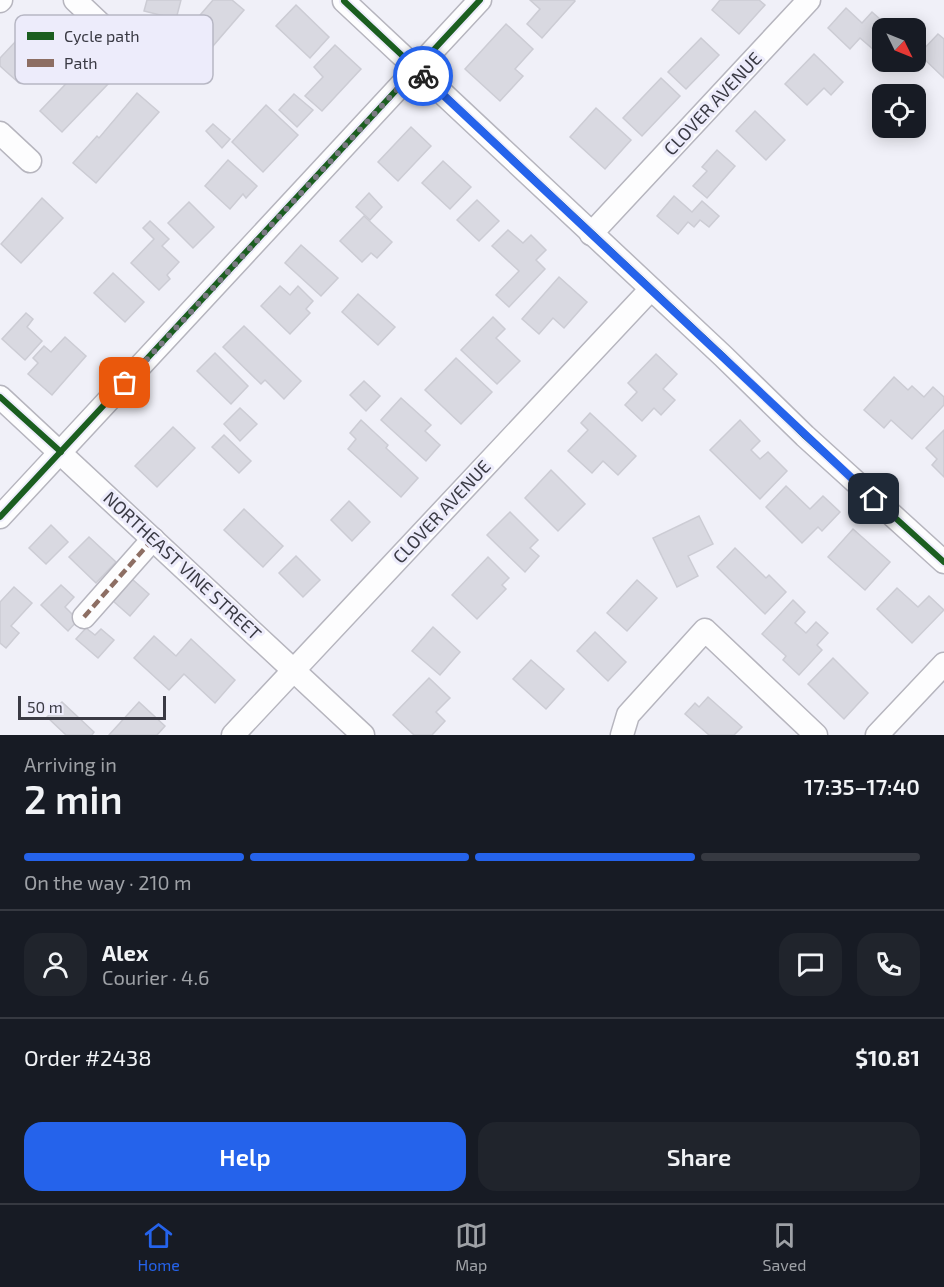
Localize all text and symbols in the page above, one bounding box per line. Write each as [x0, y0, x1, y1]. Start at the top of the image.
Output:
legend [15, 15, 213, 84]
north arrow [872, 18, 926, 72]
map controls [872, 18, 926, 138]
text: Cycle path [64, 26, 140, 45]
courier [393, 46, 453, 106]
street label: CLOVER AVENUE [659, 47, 766, 160]
text: Path [64, 53, 98, 72]
icon: bike [407, 60, 440, 93]
button: locate [872, 84, 926, 138]
pin [99, 357, 150, 408]
icon: bag [108, 366, 141, 399]
street label: CLOVER AVENUE [388, 455, 495, 568]
pin [848, 473, 899, 524]
icon: home [857, 482, 890, 515]
street label: NORTHEAST VINE STREET [99, 486, 267, 645]
scale bar [18, 693, 166, 720]
text: 50 m [27, 697, 63, 716]
text: Arriving in [24, 752, 117, 776]
text: 17:35–17:40 [804, 773, 920, 799]
text: 2 min [24, 775, 123, 822]
text: On the way · 210 m [24, 870, 192, 894]
button: person [24, 933, 87, 996]
button: chat [779, 933, 842, 996]
button: phone [857, 933, 920, 996]
text: Alex [102, 939, 148, 965]
text: Courier · 4.6 [102, 965, 209, 989]
text: Order #2438 [24, 1044, 152, 1070]
text: $10.81 [855, 1044, 920, 1070]
button: Help [24, 1122, 466, 1191]
button: Share [478, 1122, 920, 1191]
tab: Home [137, 1219, 180, 1274]
tab: Map [455, 1219, 488, 1274]
tab: Saved [763, 1219, 807, 1274]

